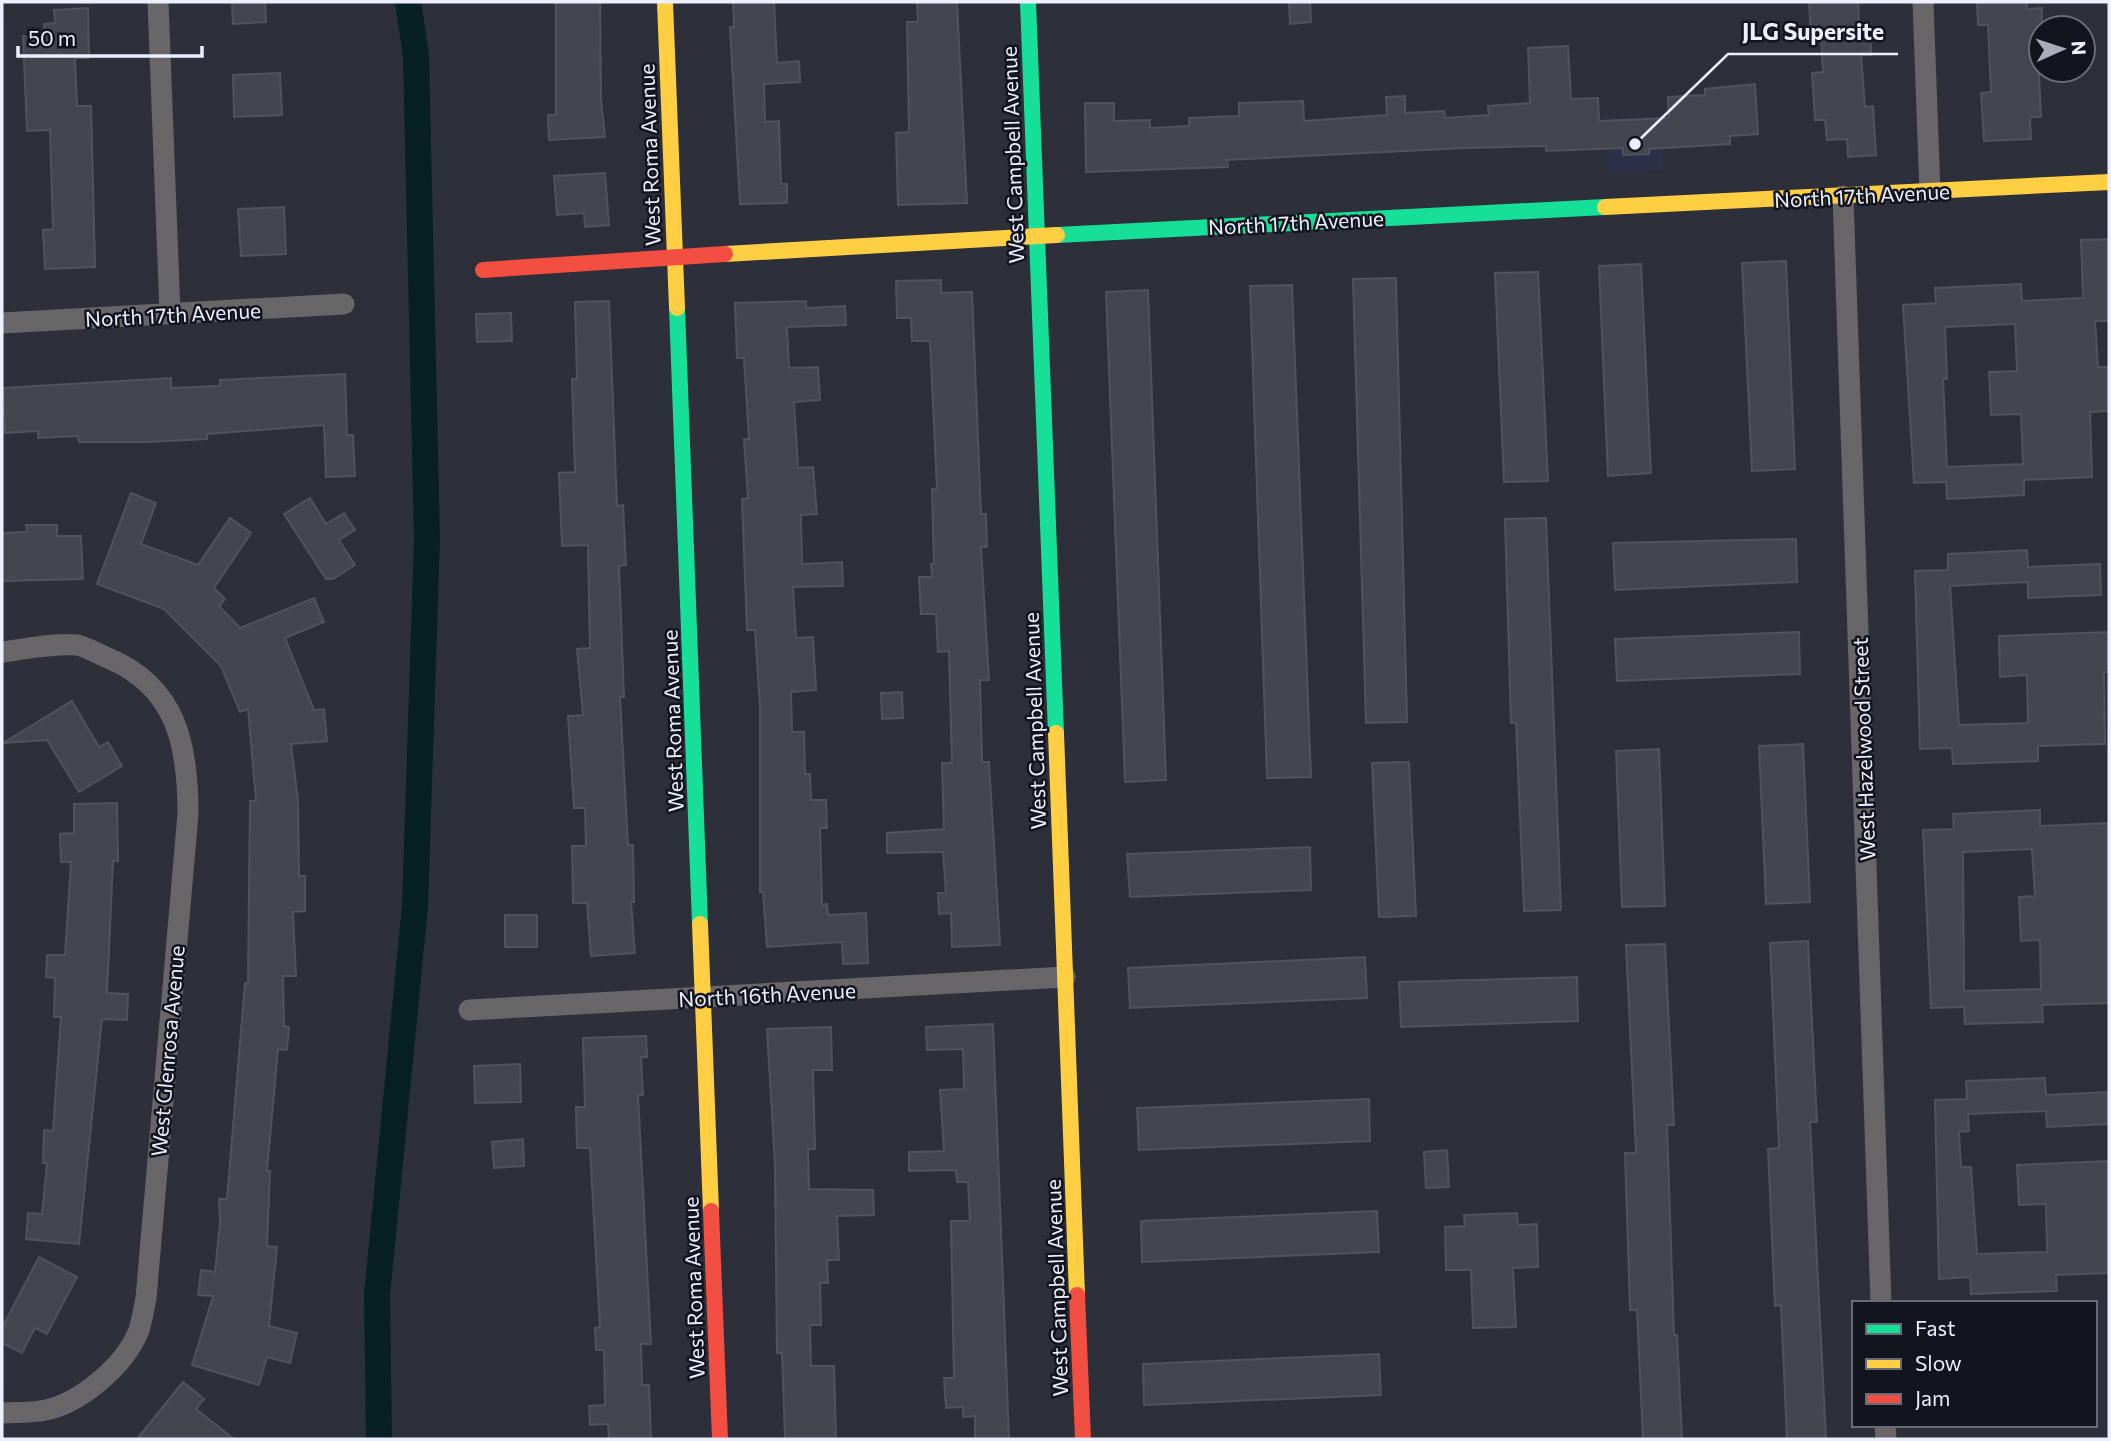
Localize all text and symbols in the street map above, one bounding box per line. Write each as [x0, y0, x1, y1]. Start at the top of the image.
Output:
callout: JLG Supersite [1728, 10, 1898, 54]
scale bar [18, 14, 201, 58]
north arrow [2027, 14, 2097, 84]
text: JLG Supersite [1742, 17, 1884, 45]
text: 50 m [28, 25, 76, 50]
text: N [2068, 40, 2091, 56]
street label: West Campbell Avenue [996, 46, 1028, 264]
street label: West Roma Avenue [633, 63, 665, 247]
street label: North 17th Avenue [1773, 178, 1951, 212]
street label: North 17th Avenue [1207, 205, 1385, 239]
street label: North 17th Avenue [84, 297, 262, 331]
street label: West Campbell Avenue [1018, 612, 1050, 830]
street label: West Roma Avenue [656, 629, 688, 813]
street label: West Hazelwood Street [1847, 637, 1879, 861]
street label: West Glenrosa Avenue [145, 944, 189, 1158]
street label: North 16th Avenue [678, 977, 856, 1011]
street label: West Campbell Avenue [1040, 1179, 1072, 1397]
street label: West Roma Avenue [677, 1196, 709, 1380]
legend [1852, 1301, 2097, 1427]
text: Fast [1915, 1315, 1956, 1340]
text: Slow [1915, 1350, 1962, 1375]
text: Jam [1915, 1385, 1950, 1410]

